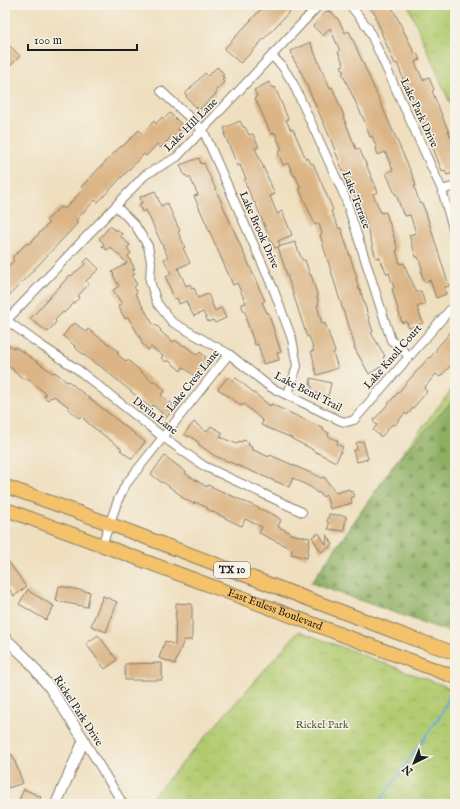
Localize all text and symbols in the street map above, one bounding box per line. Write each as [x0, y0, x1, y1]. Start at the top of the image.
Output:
scale bar [28, 26, 137, 52]
text: 100 m [34, 33, 62, 48]
street label: Lake Park Drive [397, 76, 441, 150]
street label: Lake Hill Lane [161, 95, 221, 155]
street label: Lake Terrace [339, 169, 373, 231]
street label: Lake Brook Drive [236, 189, 282, 271]
street label: Lake Knoll Court [361, 322, 425, 392]
street label: Lake Crest Lane [164, 347, 222, 415]
street label: Lake Bend Trail [272, 369, 344, 415]
street label: Devin Lane [130, 394, 180, 438]
road number: TX 10 [214, 562, 250, 578]
street label: East Euless Boulevard [225, 586, 324, 634]
street label: Rickel Park Drive [50, 673, 106, 749]
park label: Rickel Park [295, 718, 349, 732]
north arrow [394, 743, 434, 783]
text: N [399, 761, 417, 779]

